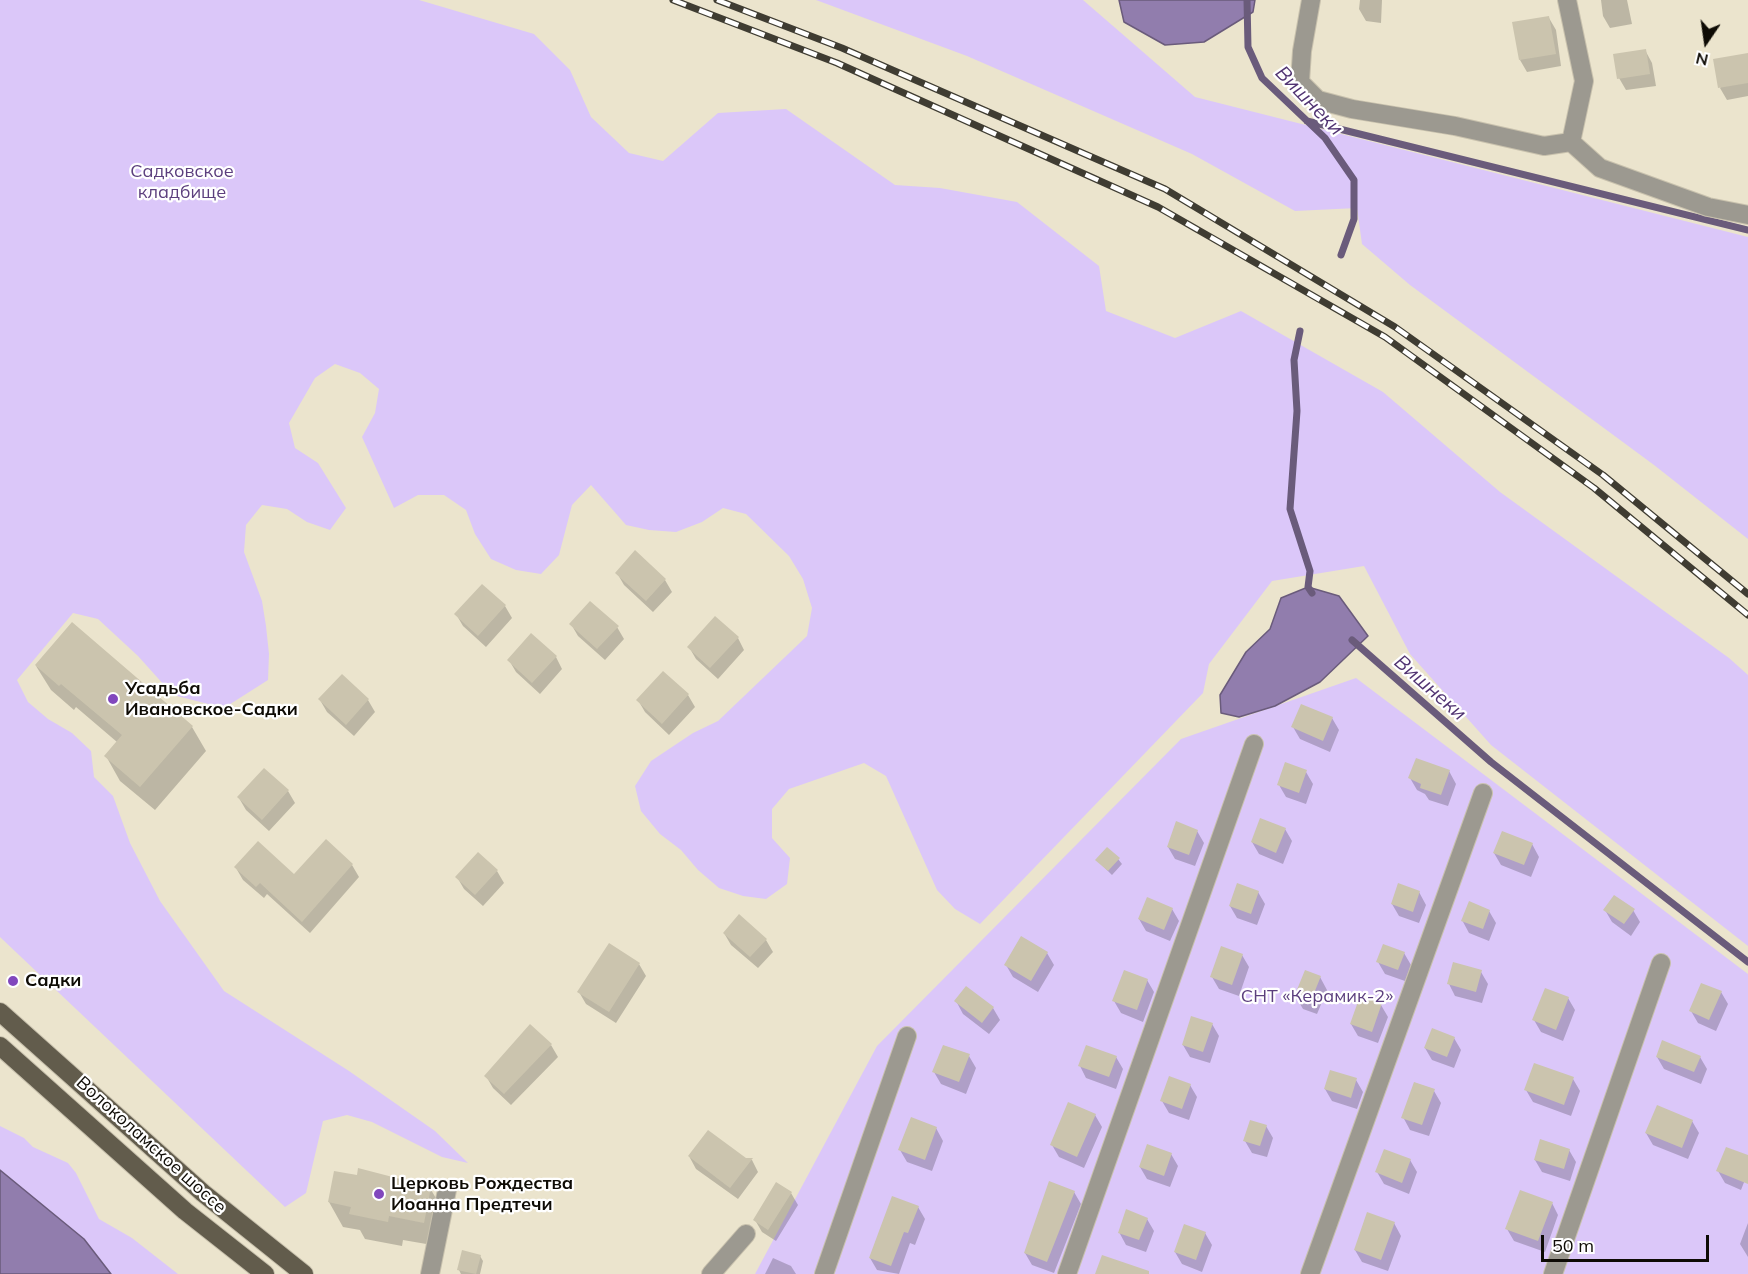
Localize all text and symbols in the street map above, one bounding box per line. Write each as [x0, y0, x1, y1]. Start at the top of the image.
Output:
north arrow [1676, 12, 1736, 72]
text: N [1694, 48, 1710, 71]
water label: Вишнеки [1270, 61, 1348, 141]
park label: Садковское кладбище [130, 161, 234, 204]
water label: Вишнеки [1389, 650, 1471, 726]
place label: Усадьба Ивановское-Садки [125, 678, 298, 720]
marker: Усадьба Ивановское-Садки [106, 692, 120, 706]
place label: Садки [25, 970, 81, 992]
marker: Садки [6, 974, 20, 988]
park label: СНТ «Керамик-2» [1241, 986, 1393, 1008]
street label: Волоколамское шоссе [72, 1072, 230, 1218]
place label: Церковь Рождества Иоанна Предтечи [391, 1173, 573, 1216]
marker: Церковь Рождества Иоанна Предтечи [372, 1187, 386, 1201]
scale bar [1544, 1223, 1712, 1261]
text: 50 m [1552, 1234, 1594, 1257]

